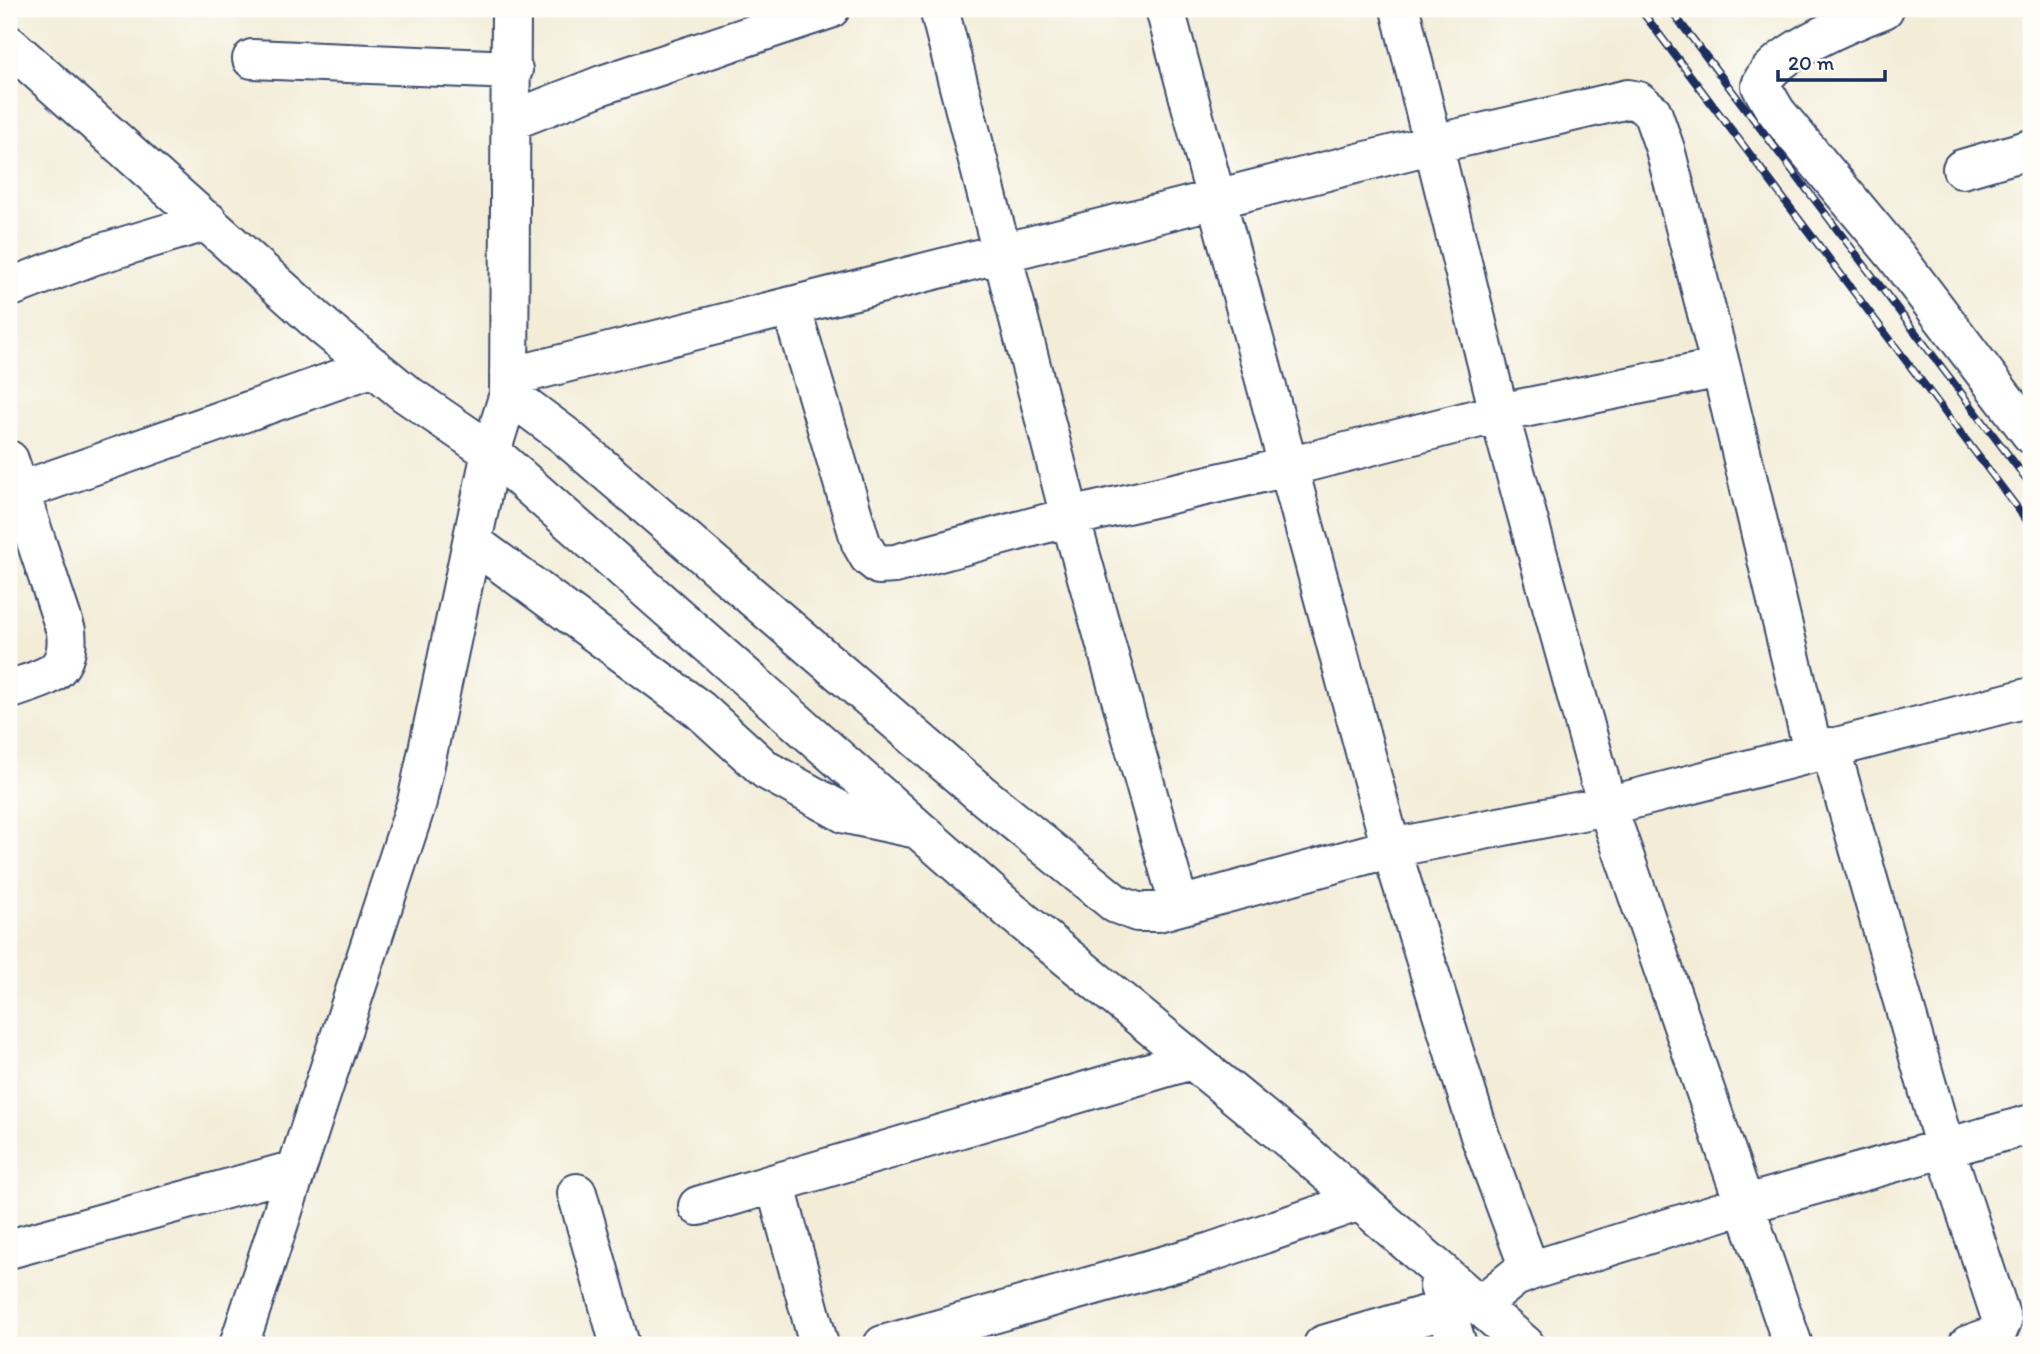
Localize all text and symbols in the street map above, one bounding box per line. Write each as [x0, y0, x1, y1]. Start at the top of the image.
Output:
scale bar [1778, 38, 1884, 82]
text: 20 m [1788, 50, 1835, 75]

